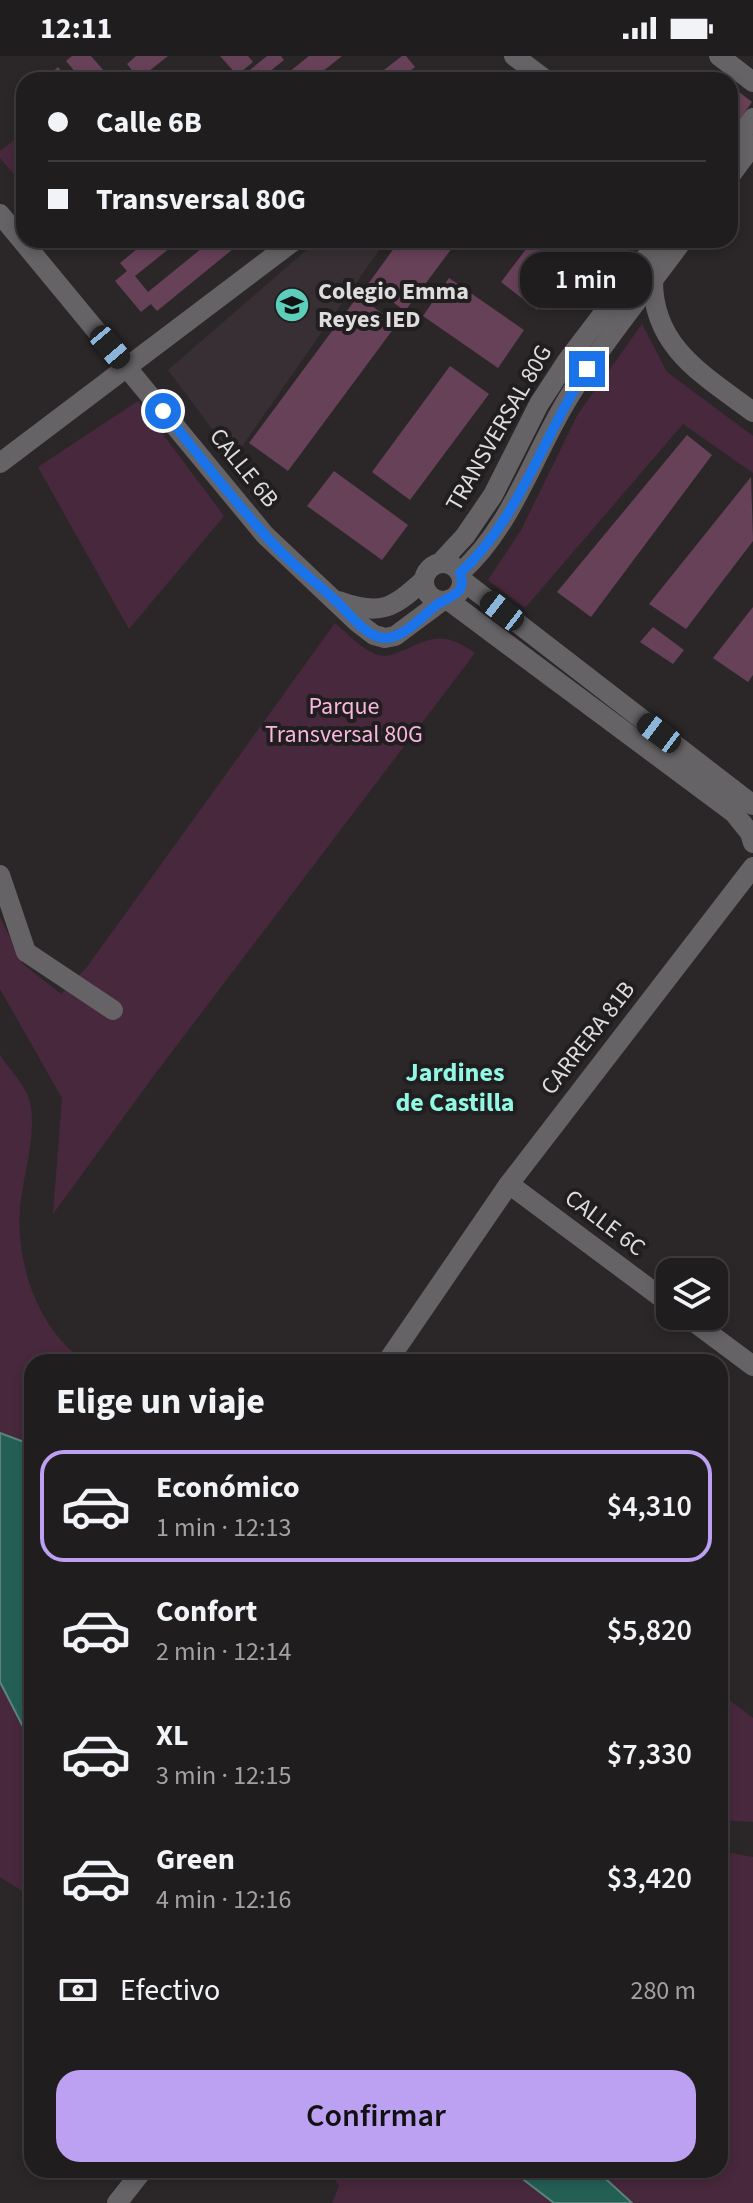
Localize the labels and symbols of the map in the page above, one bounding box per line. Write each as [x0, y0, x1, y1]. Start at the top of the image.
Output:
callout: 1 min [521, 253, 653, 309]
place label: Colegio Emma Reyes IED [318, 274, 469, 337]
school or university icon: Colegio Emma Reyes IED [273, 286, 311, 324]
car [85, 321, 135, 373]
street label: TRANSVERSAL 80G [437, 338, 561, 518]
route end [569, 351, 605, 387]
route start [145, 393, 181, 429]
street label: CALLE 6B [201, 421, 287, 515]
car [476, 587, 528, 635]
park label: Parque Transversal 80G [265, 689, 423, 752]
car [633, 709, 685, 757]
street label: CARRERA 81B [532, 974, 644, 1102]
district label: Jardines de Castilla [395, 1054, 515, 1121]
street label: CALLE 6C [557, 1181, 653, 1265]

